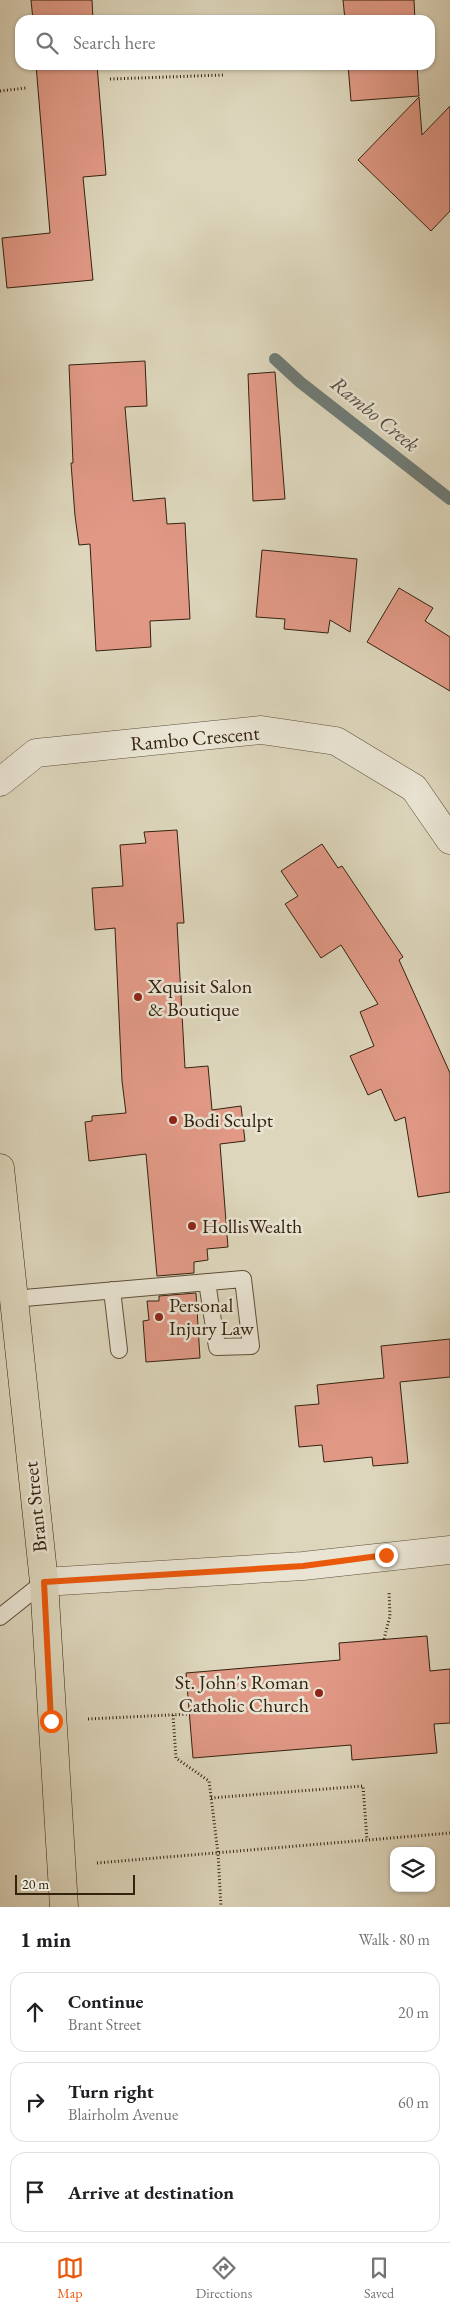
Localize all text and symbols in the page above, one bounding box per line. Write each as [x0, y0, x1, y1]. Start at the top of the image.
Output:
search box [15, 15, 435, 70]
icon: search [33, 29, 61, 57]
text: Search here [73, 30, 155, 55]
water label: Rambo Creek [325, 370, 426, 458]
street label: Rambo Crescent [129, 719, 261, 757]
place label: Xquisit Salon & Boutique [147, 973, 253, 1022]
marker: Xquisit Salon & Boutique [132, 991, 144, 1003]
place label: Bodi Sculpt [183, 1107, 274, 1133]
marker: Bodi Sculpt [167, 1114, 179, 1126]
place label: HollisWealth [202, 1213, 302, 1239]
marker: HollisWealth [186, 1220, 198, 1232]
place label: Personal Injury Law [169, 1292, 254, 1341]
marker: Personal Injury Law [153, 1311, 165, 1323]
street label: Brant Street [17, 1460, 53, 1554]
route end [375, 1544, 398, 1567]
place label: St. John's Roman Catholic Church [175, 1669, 309, 1718]
marker: St. John's Roman Catholic Church [313, 1687, 325, 1699]
route start [40, 1710, 63, 1733]
map controls [390, 1847, 435, 1892]
button: layers [390, 1847, 435, 1892]
scale bar [15, 1872, 135, 1895]
text: 20 m [22, 1875, 49, 1893]
text: 1 min [20, 1926, 71, 1953]
text: Walk · 80 m [359, 1929, 430, 1950]
text: Continue [68, 1989, 143, 2014]
icon: ahead [21, 1998, 49, 2026]
text: 20 m [398, 2002, 429, 2023]
text: Brant Street [68, 2014, 141, 2035]
text: Turn right [68, 2079, 154, 2104]
icon: right [21, 2088, 49, 2116]
text: 60 m [398, 2092, 429, 2113]
text: Blairholm Avenue [68, 2104, 178, 2125]
icon: arrive [21, 2178, 49, 2206]
text: Arrive at destination [68, 2180, 234, 2205]
tab: Map [56, 2254, 84, 2302]
tab: Directions [196, 2254, 252, 2302]
tab: Saved [364, 2254, 394, 2302]

